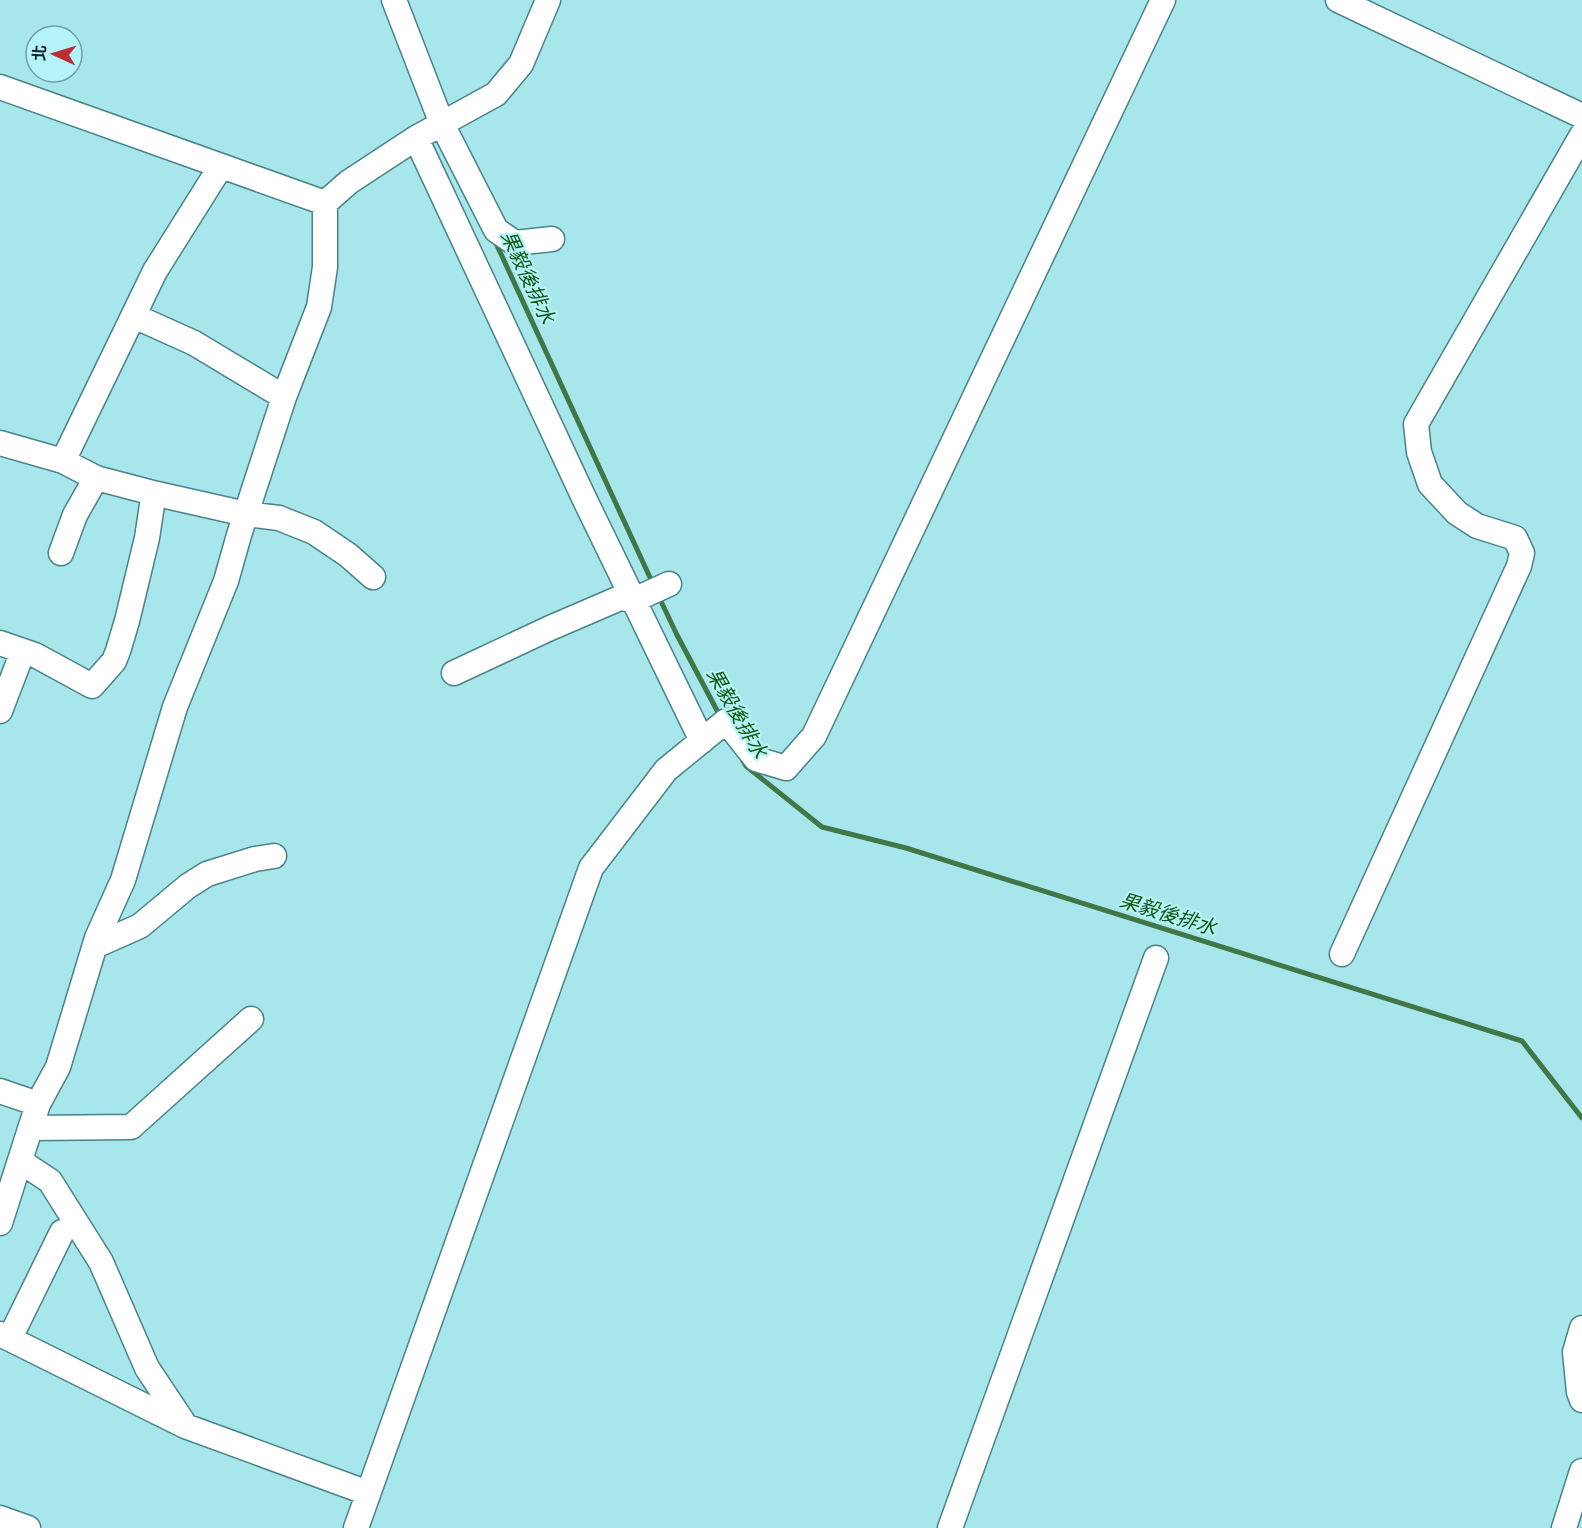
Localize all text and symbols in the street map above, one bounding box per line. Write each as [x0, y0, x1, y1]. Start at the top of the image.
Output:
north arrow [24, 24, 84, 84]
text: 北 [29, 44, 50, 62]
water label: 果毅後排水 [496, 227, 560, 328]
water label: 果毅後排水 [702, 664, 773, 763]
water label: 果毅後排水 [1117, 888, 1220, 940]

